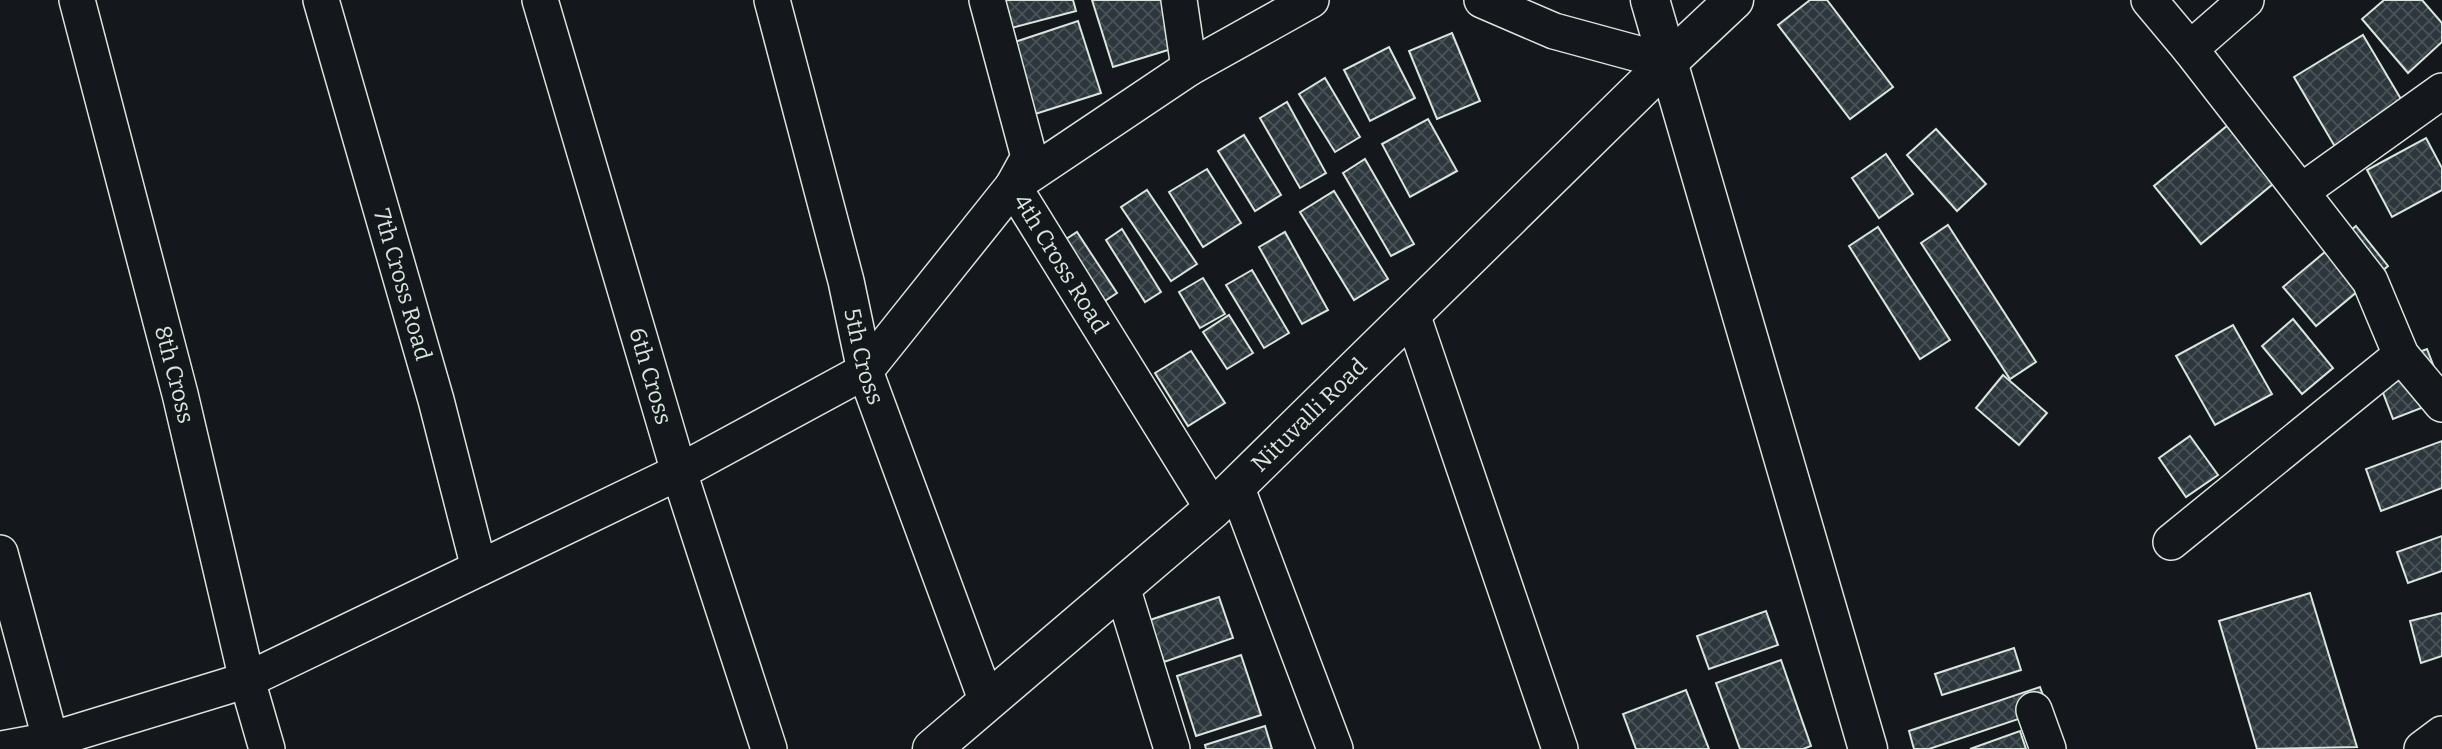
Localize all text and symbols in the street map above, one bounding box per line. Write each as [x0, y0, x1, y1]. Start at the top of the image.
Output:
street label: 4th Cross Road [1008, 189, 1115, 339]
street label: 7th Cross Road [368, 205, 438, 364]
street label: 5th Cross [838, 306, 890, 408]
street label: 8th Cross [149, 323, 200, 426]
street label: 6th Cross [623, 324, 678, 428]
street label: Nituvalli Road [1245, 352, 1373, 477]

